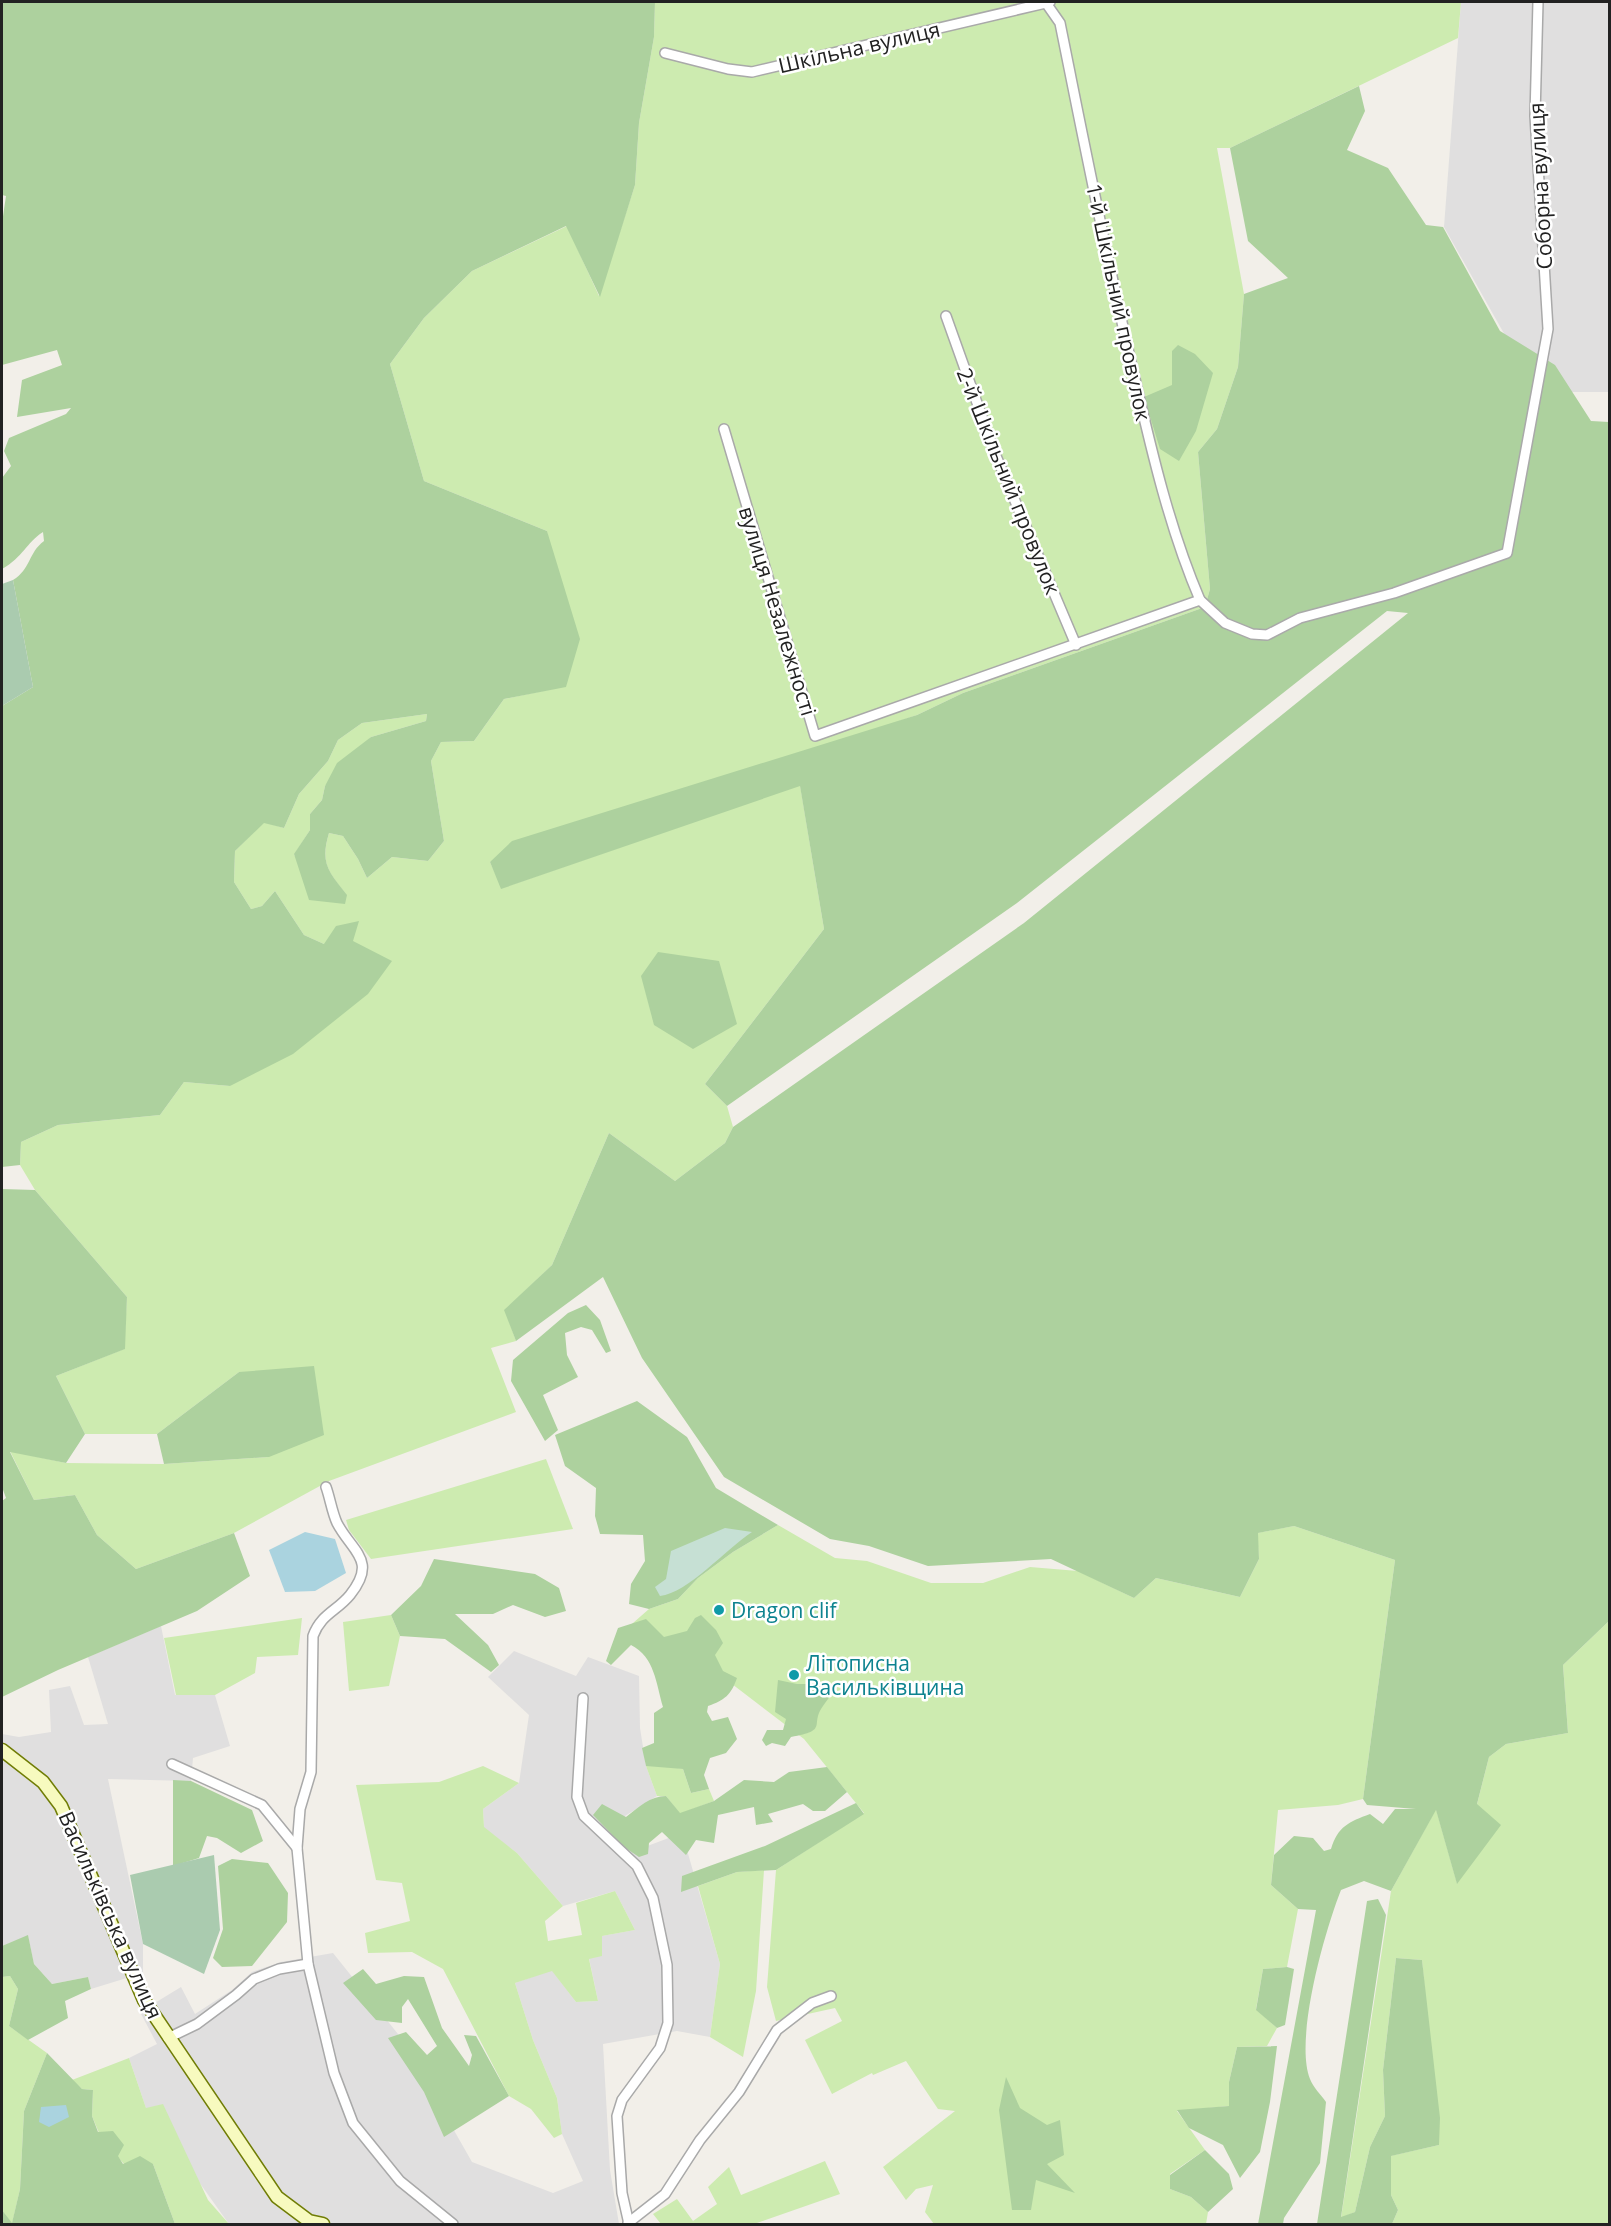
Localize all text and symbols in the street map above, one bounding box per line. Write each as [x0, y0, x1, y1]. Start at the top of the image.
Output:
street label: Шкільна вулиця [775, 15, 943, 79]
street label: Соборна вулиця [1522, 102, 1558, 270]
street label: 1-й Шкільний провулок [1080, 181, 1158, 423]
street label: 2-й Шкільний провулок [951, 364, 1067, 598]
street label: вулиця Незалежності [733, 503, 823, 719]
place label: Dragon clif [731, 1596, 839, 1624]
marker: Dragon clif [712, 1603, 726, 1617]
place label: Літописна Васильківщина [806, 1649, 964, 1701]
marker: Літописна Васильківщина [787, 1668, 801, 1682]
street label: Васильківська вулиця [53, 1807, 169, 2023]

